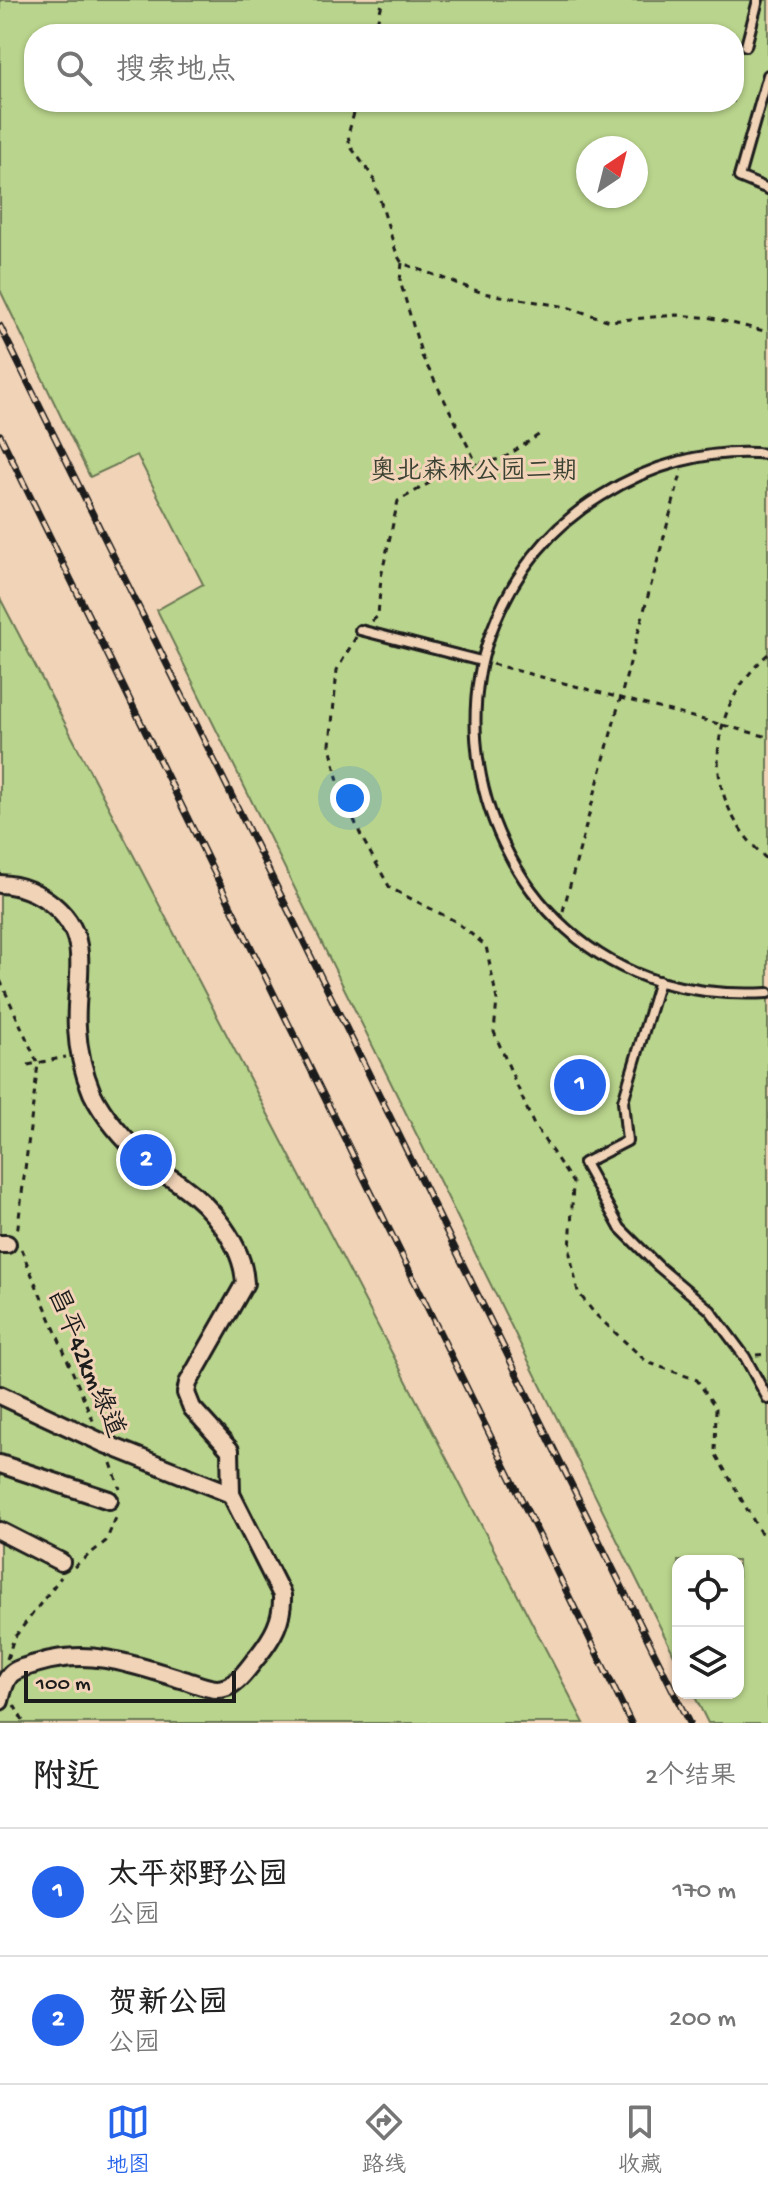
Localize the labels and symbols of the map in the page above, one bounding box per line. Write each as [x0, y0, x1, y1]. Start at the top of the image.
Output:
north arrow [576, 136, 648, 208]
park label: 奥北森林公园二期 [370, 456, 578, 489]
your location [330, 778, 370, 818]
pin: 1 [554, 1055, 606, 1115]
pin: 2 [120, 1130, 172, 1190]
street label: 昌平42km绿道 [39, 1284, 131, 1443]
scale bar [24, 1667, 236, 1703]

